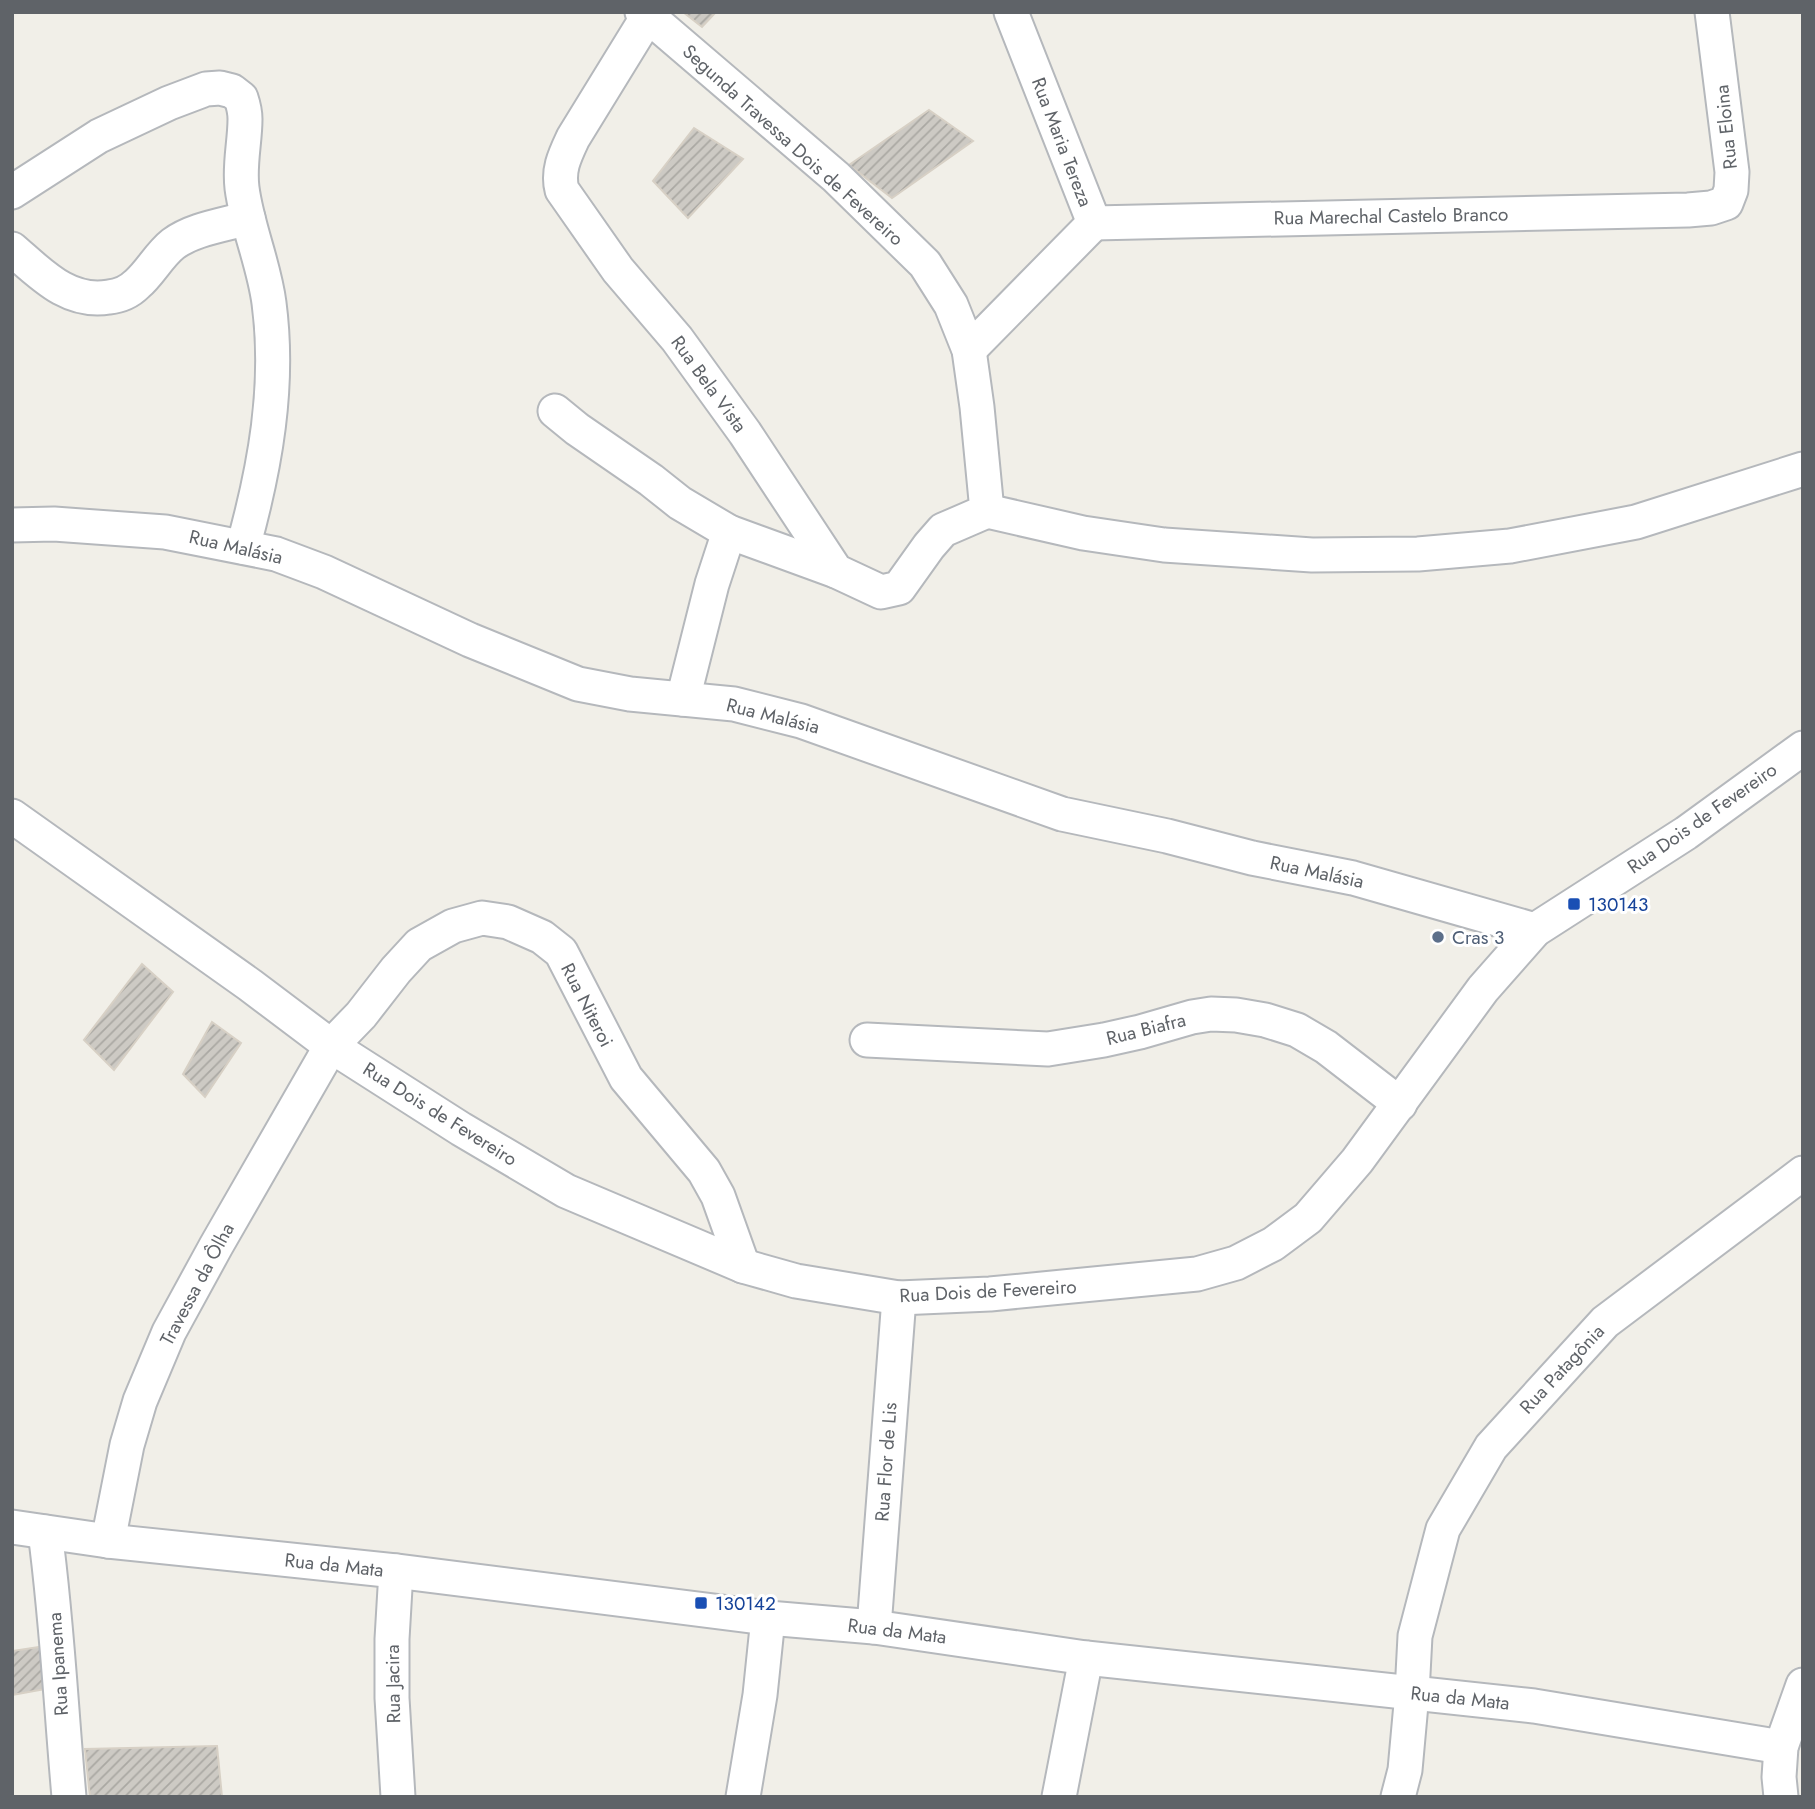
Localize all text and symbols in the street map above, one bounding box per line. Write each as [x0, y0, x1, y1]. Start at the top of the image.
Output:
street label: Segunda Travessa Dois de Fevereiro [676, 38, 910, 252]
street label: Rua Maria Tereza [1025, 73, 1099, 211]
street label: Rua Eloina [1708, 83, 1744, 171]
street label: Rua Marechal Castelo Branco [1274, 200, 1508, 232]
street label: Rua Bela Vista [665, 330, 753, 438]
street label: Rua Malásia [187, 523, 285, 571]
street label: Rua Malásia [723, 691, 823, 741]
street label: Rua Dois de Fevereiro [1622, 756, 1782, 880]
street label: Rua Malásia [1268, 849, 1366, 895]
place label: 130143 [1588, 891, 1648, 918]
marker: 130143 [1566, 896, 1582, 912]
place label: Cras 3 [1452, 924, 1504, 951]
marker: Cras 3 [1430, 929, 1446, 945]
street label: Rua Niteroi [554, 958, 620, 1052]
street label: Rua Biafra [1103, 1006, 1189, 1052]
street label: Rua Dois de Fevereiro [358, 1056, 522, 1172]
street label: Travessa da Ôlha [153, 1218, 241, 1350]
street label: Rua Dois de Fevereiro [899, 1273, 1077, 1309]
street label: Rua Patagônia [1513, 1318, 1611, 1420]
street label: Rua Flor de Lis [868, 1401, 904, 1522]
street label: Rua da Mata [283, 1546, 385, 1584]
place label: 130142 [715, 1590, 776, 1617]
marker: 130142 [693, 1595, 709, 1611]
street label: Rua Ipanema [41, 1611, 75, 1717]
street label: Rua da Mata [846, 1612, 948, 1650]
street label: Rua Jacira [379, 1644, 407, 1724]
street label: Rua da Mata [1409, 1679, 1511, 1717]

